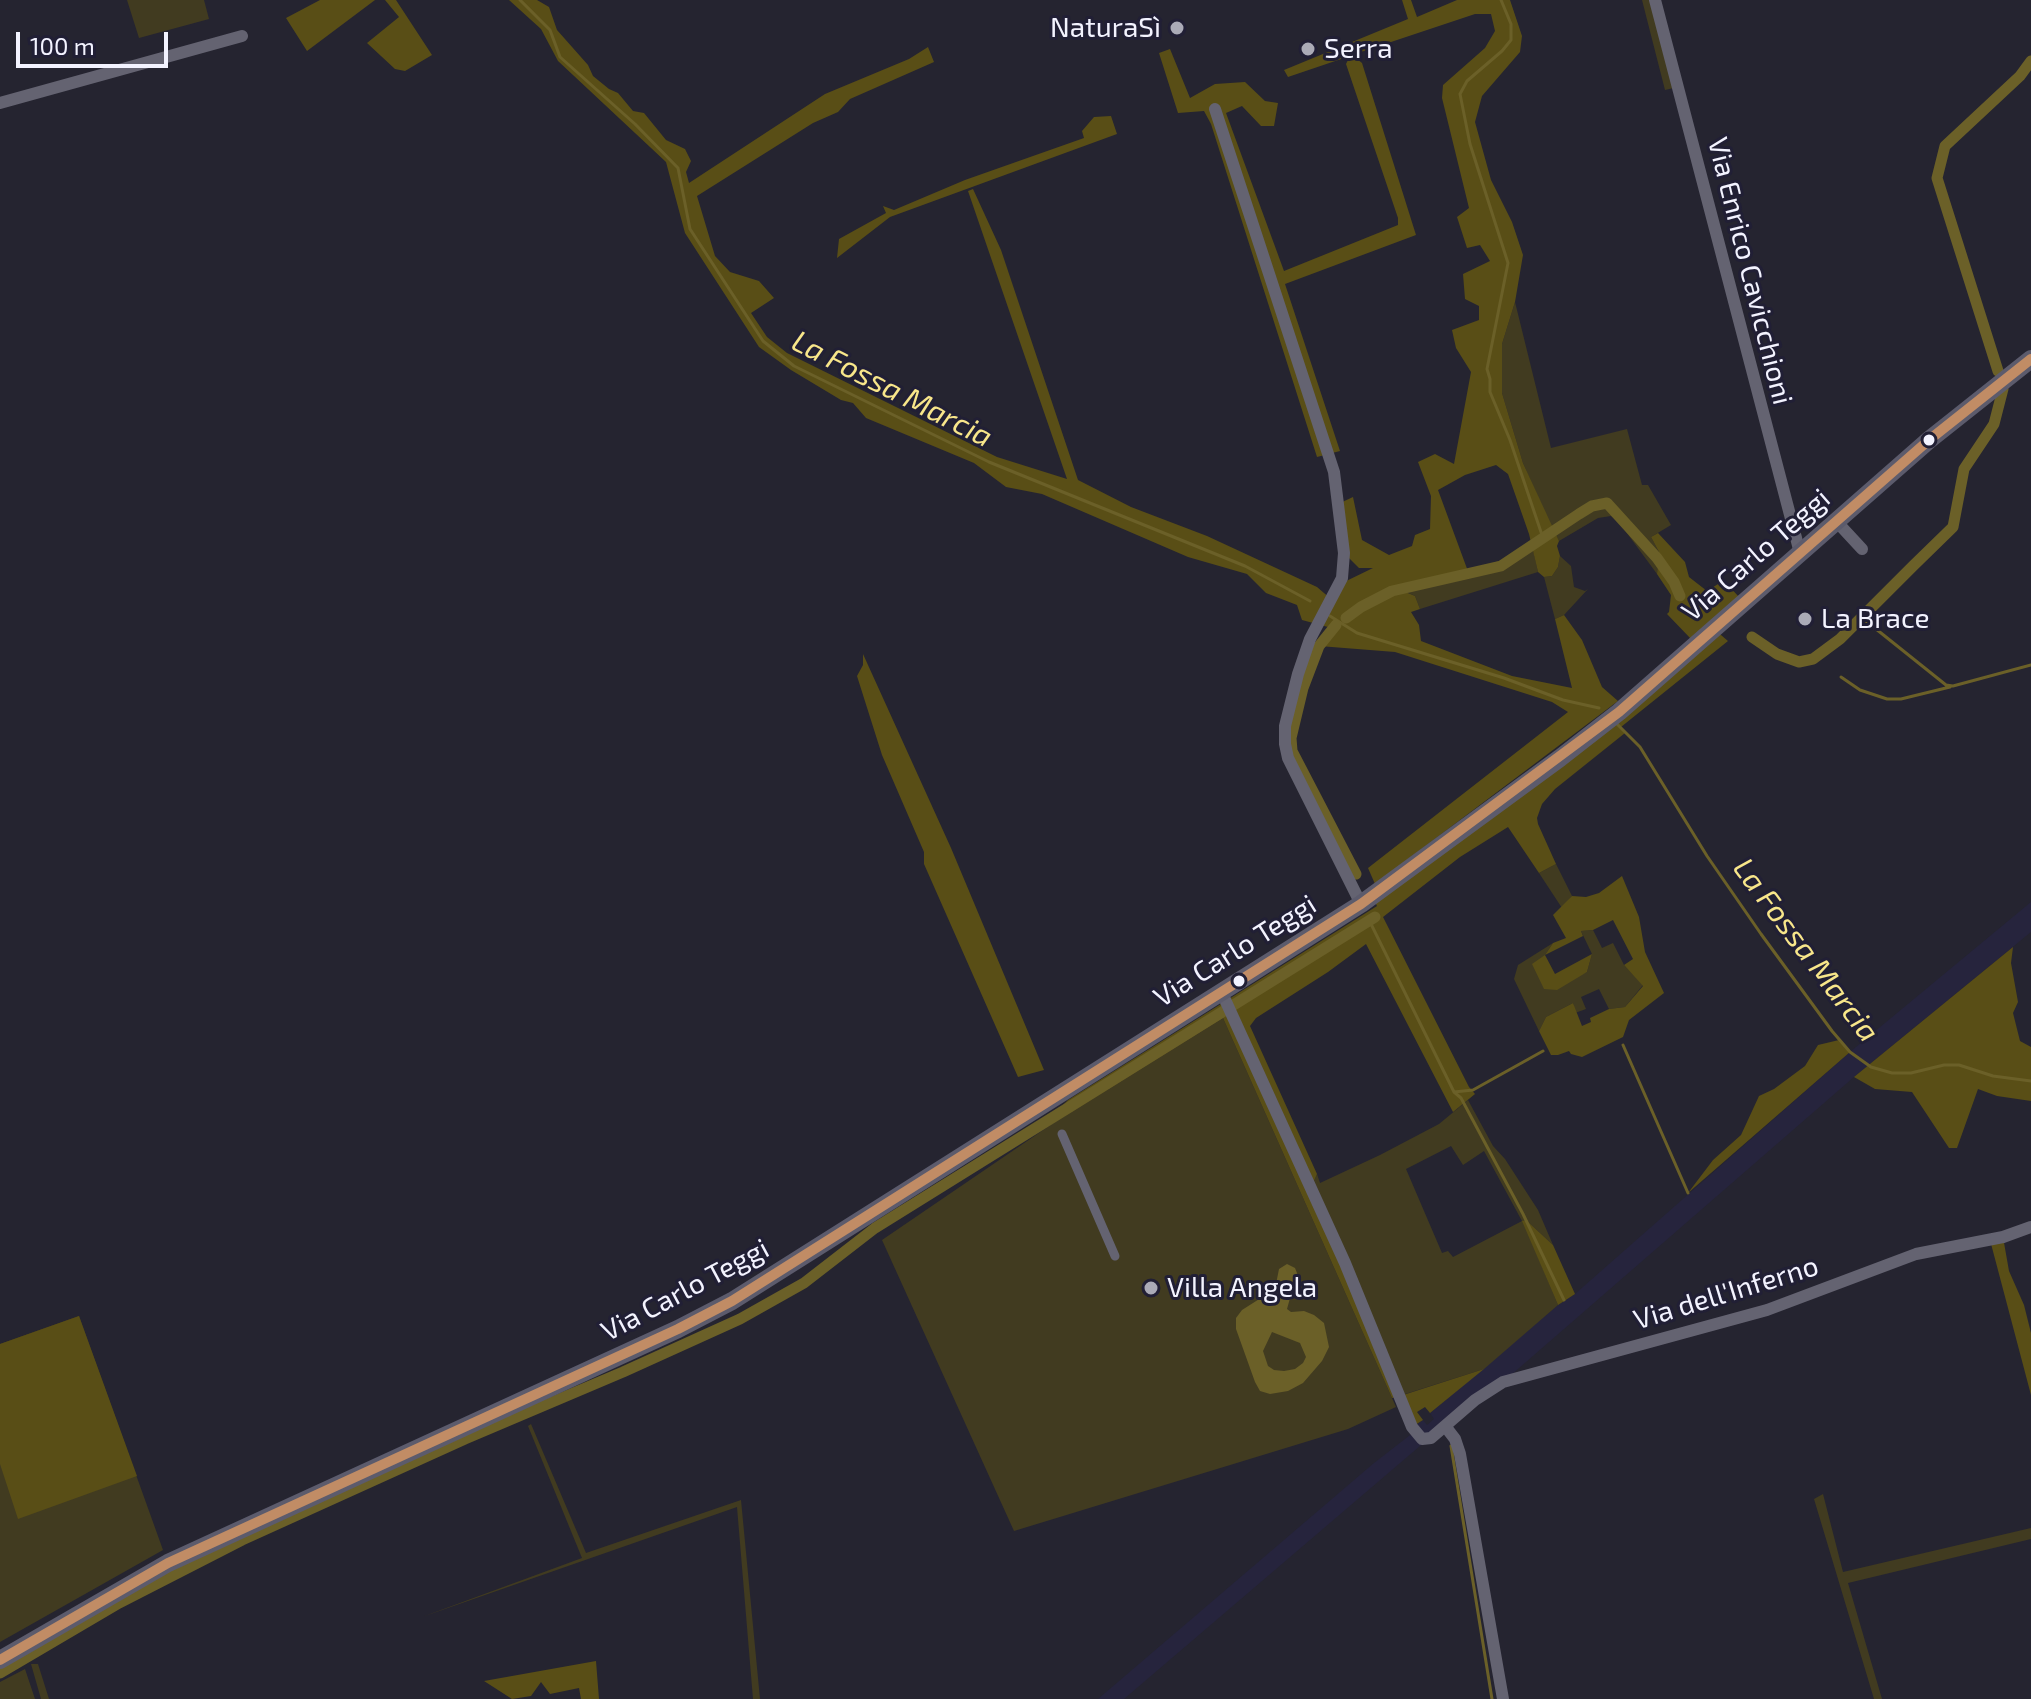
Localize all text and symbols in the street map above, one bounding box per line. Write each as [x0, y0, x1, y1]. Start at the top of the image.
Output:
place label: NaturaSì [1050, 11, 1161, 45]
scale bar [20, 16, 172, 66]
marker: NaturaSì [1168, 19, 1186, 37]
text: 100 m [30, 31, 95, 60]
place label: Serra [1324, 32, 1393, 66]
marker: Serra [1299, 40, 1317, 58]
street label: Via Enrico Cavicchioni [1701, 134, 1799, 408]
water label: La Fossa Marcia [786, 323, 998, 455]
unlabelled marker [1921, 432, 1937, 448]
street label: Via Carlo Teggi [1675, 482, 1837, 628]
place label: La Brace [1821, 602, 1929, 636]
marker: La Brace [1796, 610, 1814, 628]
water label: La Fossa Marcia [1725, 851, 1887, 1049]
street label: Via Carlo Teggi [1148, 888, 1322, 1014]
unlabelled marker [1231, 973, 1247, 989]
street label: Via Carlo Teggi [595, 1232, 775, 1348]
street label: Via dell'Inferno [1630, 1249, 1822, 1337]
place label: Villa Angela [1167, 1271, 1317, 1305]
marker: Villa Angela [1142, 1279, 1160, 1297]

